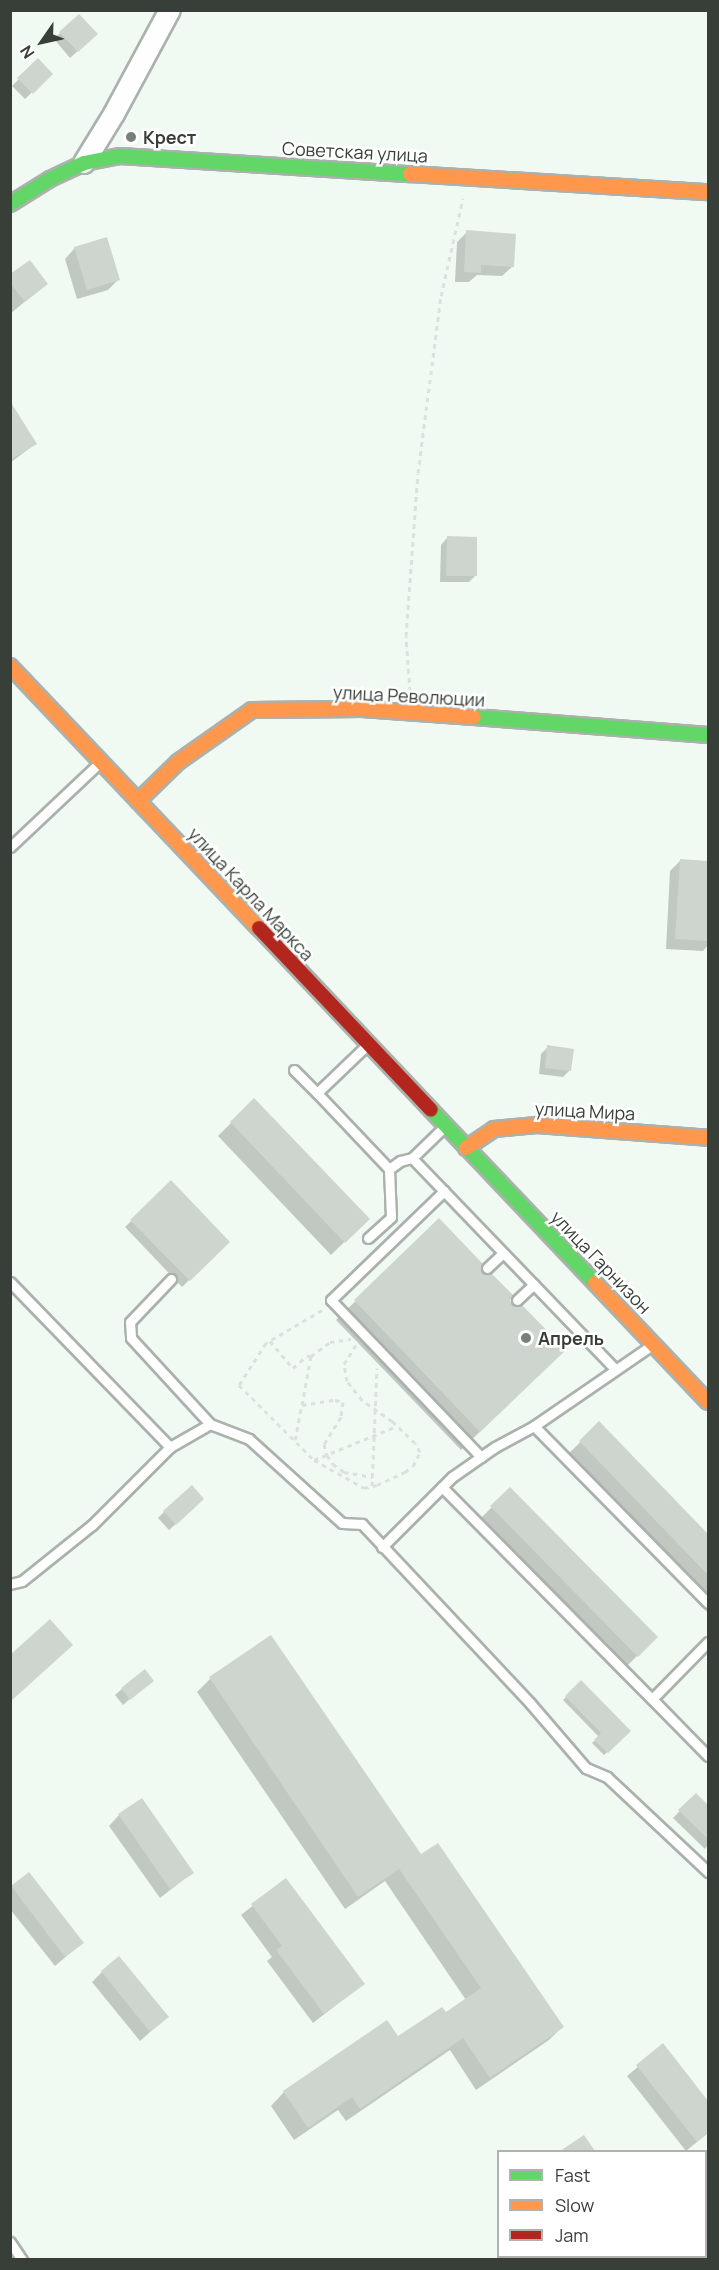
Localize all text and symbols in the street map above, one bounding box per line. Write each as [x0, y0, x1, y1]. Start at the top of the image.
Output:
north arrow [12, 12, 72, 72]
text: N [15, 41, 39, 63]
place label: Крест [143, 126, 196, 148]
marker: Крест [124, 130, 138, 144]
street label: Советская улица [282, 137, 428, 167]
street label: улица Революции [332, 681, 486, 711]
street label: улица Карла Маркса [184, 823, 318, 965]
street label: улица Мира [534, 1098, 636, 1124]
street label: улица Гарнизон [546, 1206, 656, 1318]
place label: Апрель [538, 1327, 604, 1349]
marker: Апрель [519, 1331, 533, 1345]
legend [497, 2150, 707, 2258]
text: Fast [555, 2163, 590, 2187]
text: Slow [555, 2193, 594, 2217]
text: Jam [555, 2223, 589, 2247]

